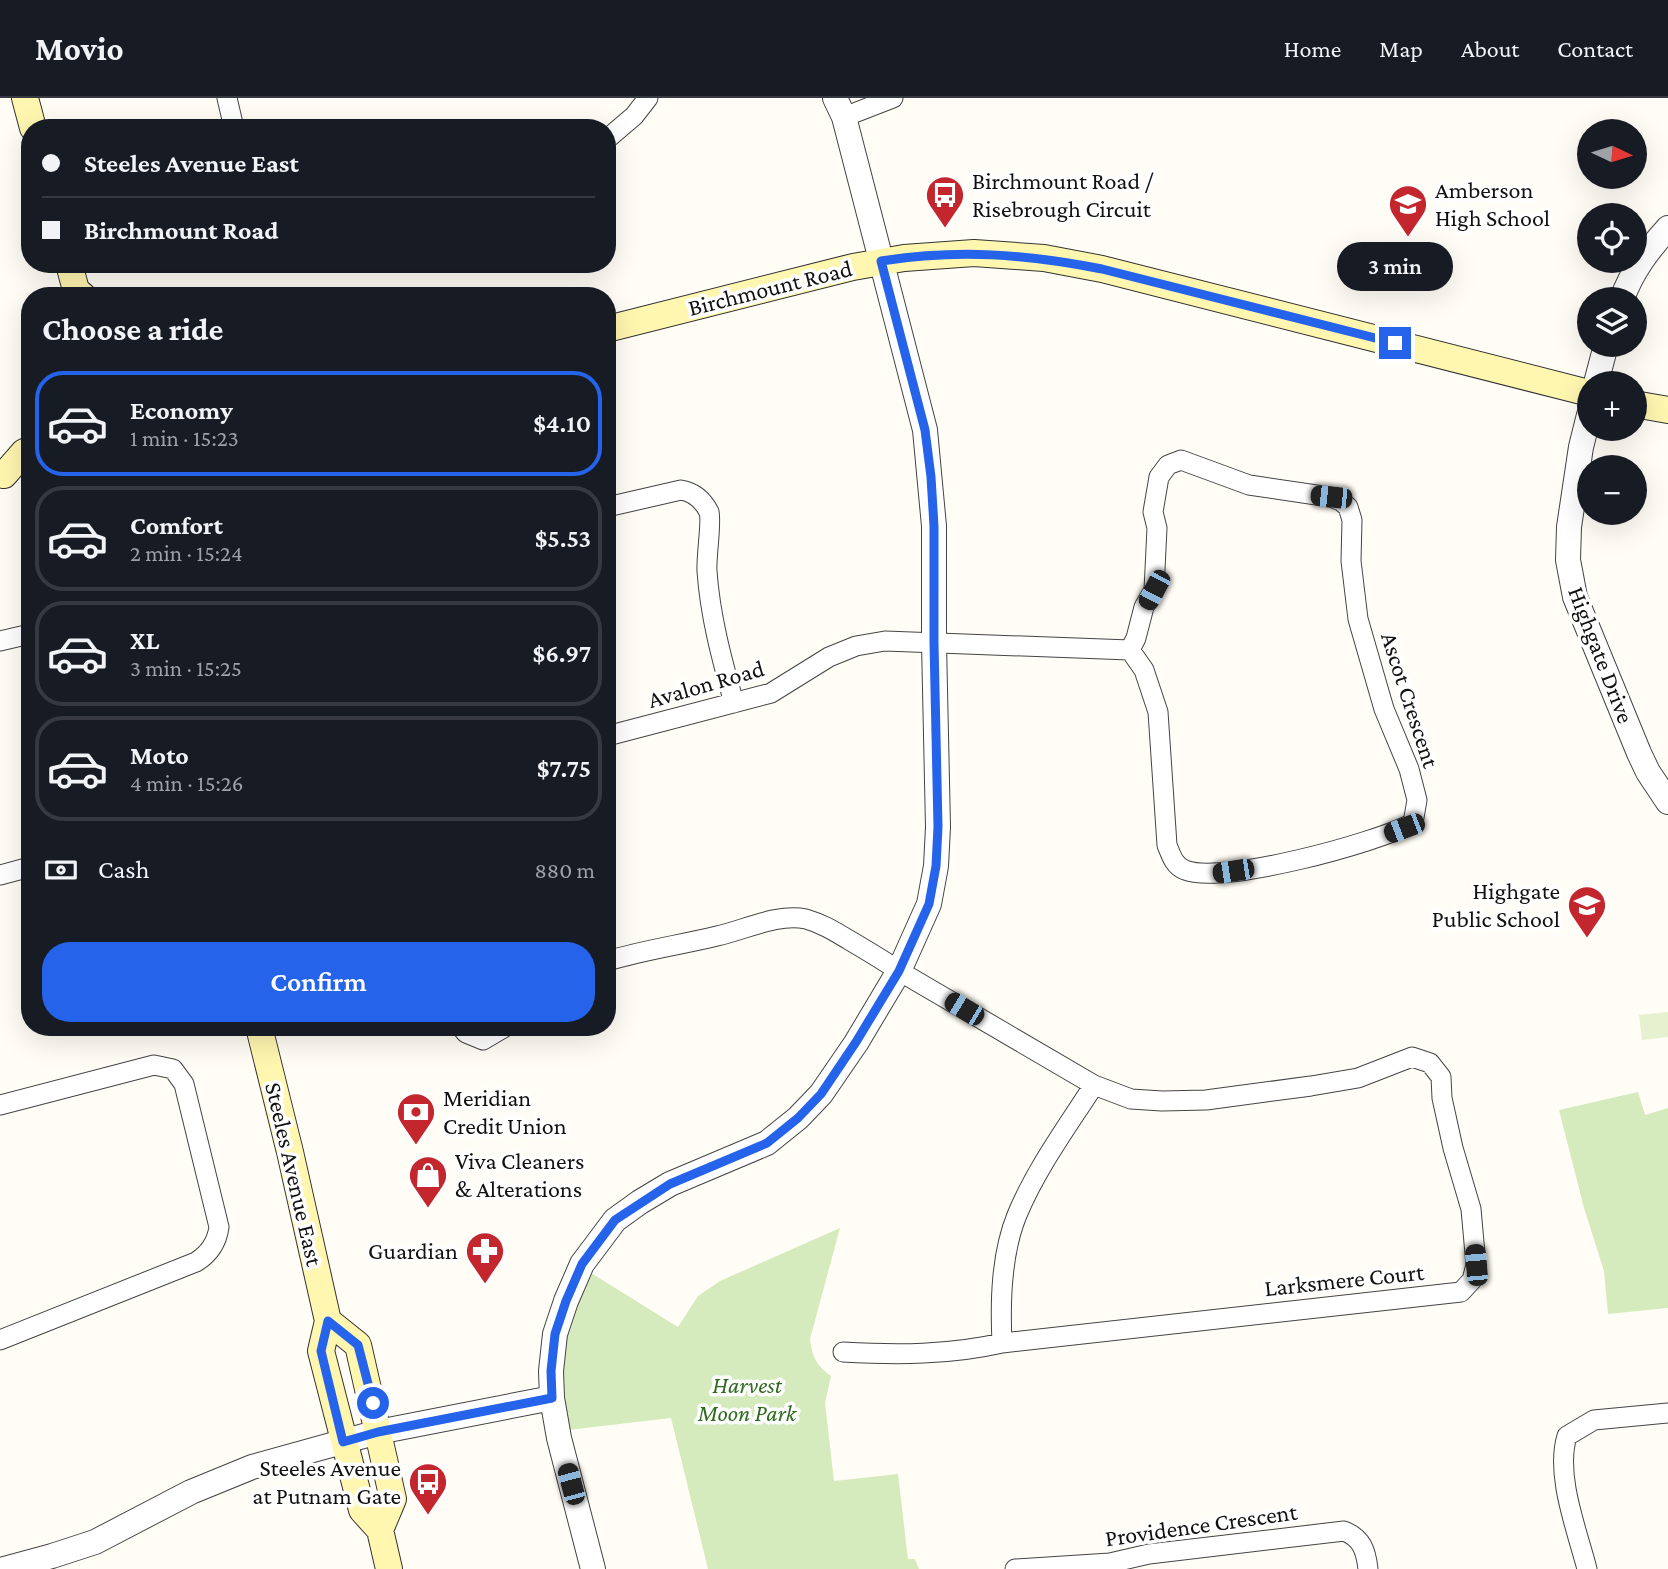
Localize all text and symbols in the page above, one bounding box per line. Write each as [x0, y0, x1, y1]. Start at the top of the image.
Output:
text: Movio [35, 30, 124, 67]
text: Home [1284, 35, 1341, 62]
text: Map [1379, 35, 1423, 62]
text: About [1461, 35, 1519, 62]
text: Contact [1557, 35, 1633, 62]
north arrow [1577, 119, 1647, 189]
map controls [1577, 119, 1647, 525]
text: Steeles Avenue East [84, 149, 299, 178]
place label: Birchmount Road / Risebrough Circuit [972, 167, 1155, 222]
bus stop icon: Birchmount Road / Risebrough Circuit [924, 174, 966, 229]
place label: Amberson High School [1435, 176, 1550, 231]
school or university icon: Amberson High School [1387, 183, 1429, 238]
button: locate [1577, 203, 1647, 273]
text: Birchmount Road [84, 216, 278, 245]
callout: 3 min [1337, 242, 1453, 290]
text: 3 min [1368, 253, 1422, 279]
street label: Birchmount Road [685, 254, 855, 321]
button: layers [1577, 287, 1647, 357]
text: Choose a ride [42, 311, 223, 347]
route end [1379, 327, 1411, 359]
button: + [1577, 371, 1647, 441]
icon: car [46, 392, 109, 455]
text: Economy [130, 396, 233, 425]
text: $4.10 [533, 409, 591, 438]
text: 1 min · 15:23 [130, 425, 239, 451]
button: − [1577, 455, 1647, 525]
car [1310, 484, 1353, 510]
icon: car [46, 507, 109, 570]
text: Comfort [130, 511, 223, 540]
text: $5.53 [535, 524, 591, 553]
text: 2 min · 15:24 [130, 540, 243, 566]
car [1135, 567, 1174, 613]
street label: Highgate Drive [1563, 583, 1640, 727]
icon: car [46, 622, 109, 685]
text: XL [130, 626, 159, 655]
street label: Ascot Crescent [1376, 629, 1445, 772]
text: $6.97 [533, 639, 591, 668]
street label: Avalon Road [645, 654, 767, 713]
text: 3 min · 15:25 [130, 655, 242, 681]
icon: car [46, 737, 109, 800]
text: Moto [130, 741, 189, 770]
text: $7.75 [537, 754, 591, 783]
text: 4 min · 15:26 [130, 770, 243, 796]
car [1381, 811, 1428, 845]
icon: cash [42, 851, 80, 889]
text: Cash [98, 855, 149, 884]
text: 880 m [534, 857, 595, 883]
car [1211, 857, 1256, 885]
place label: Highgate Public School [1432, 877, 1560, 932]
school or university icon: Highgate Public School [1566, 884, 1608, 939]
button: Confirm [42, 942, 595, 1022]
car [941, 989, 988, 1029]
street label: Steeles Avenue East [260, 1079, 329, 1269]
place label: Meridian Credit Union [443, 1084, 567, 1139]
bank icon: Meridian Credit Union [395, 1091, 437, 1146]
place label: Viva Cleaners & Alterations [455, 1147, 584, 1202]
shop icon: Viva Cleaners & Alterations [407, 1154, 449, 1209]
pharmacy icon: Guardian [464, 1230, 506, 1285]
place label: Guardian [368, 1237, 458, 1264]
car [1464, 1243, 1489, 1287]
street label: Larksmere Court [1263, 1258, 1426, 1301]
park label: Harvest Moon Park [697, 1371, 798, 1426]
route start [357, 1387, 389, 1419]
place label: Steeles Avenue at Putnam Gate [252, 1454, 401, 1509]
bus stop icon: Steeles Avenue at Putnam Gate [407, 1461, 449, 1516]
car [556, 1461, 587, 1507]
street label: Providence Crescent [1103, 1498, 1300, 1551]

